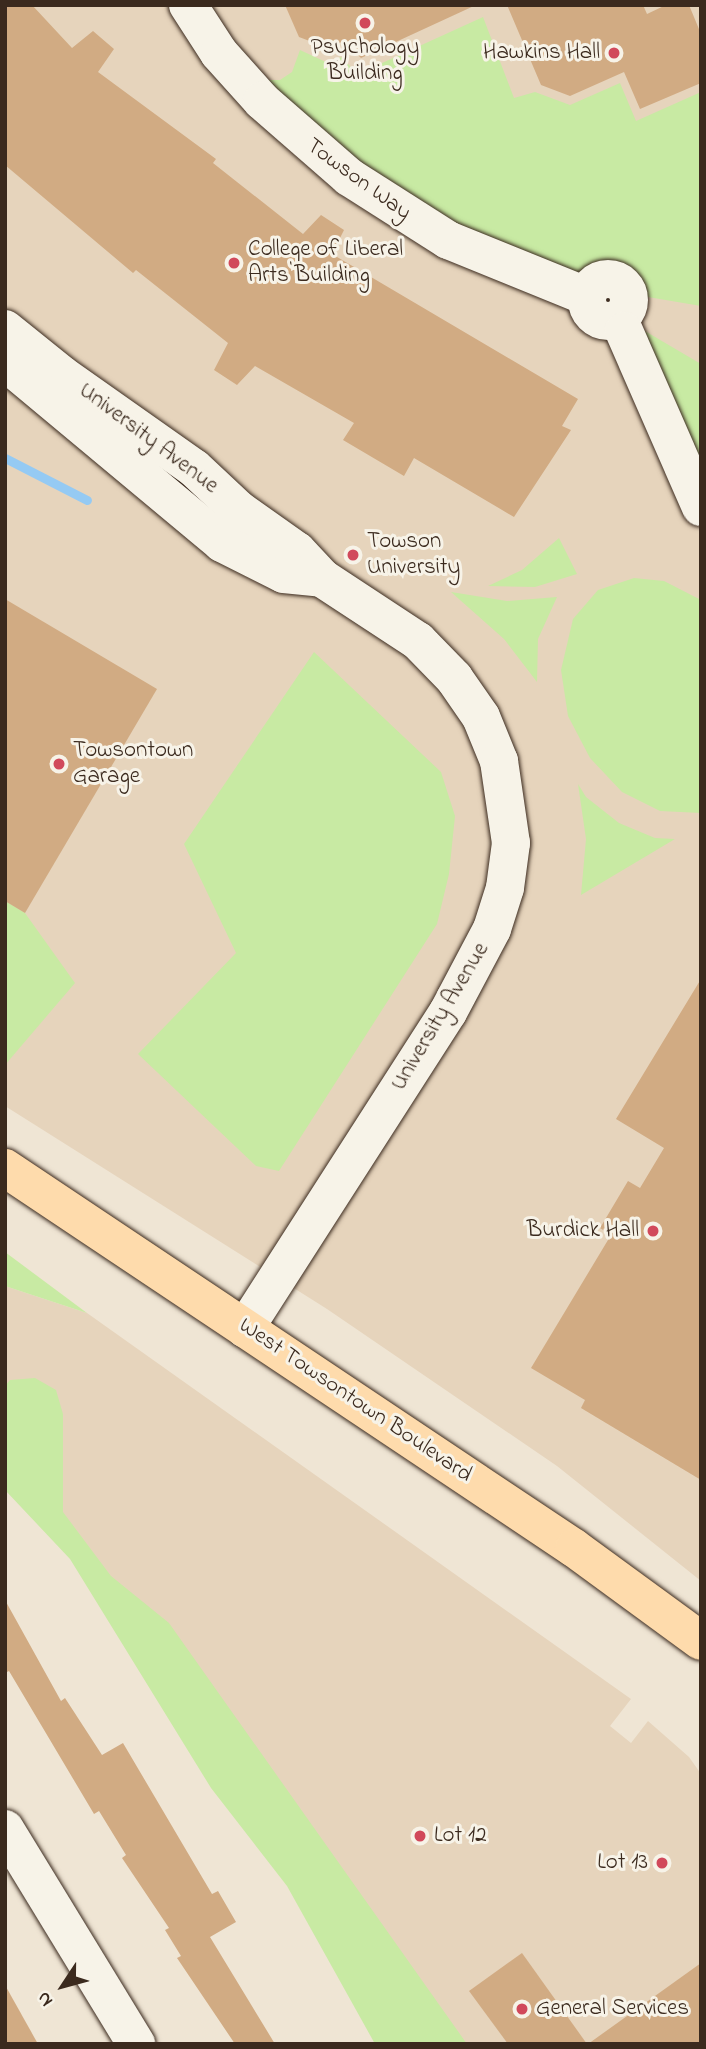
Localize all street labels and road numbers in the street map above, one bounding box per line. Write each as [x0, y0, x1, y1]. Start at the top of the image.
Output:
street label: Towson Way [300, 133, 416, 227]
street label: University Avenue [73, 377, 223, 501]
street label: University Avenue [386, 938, 496, 1096]
street label: West Towsontown Boulevard [233, 1313, 477, 1489]

